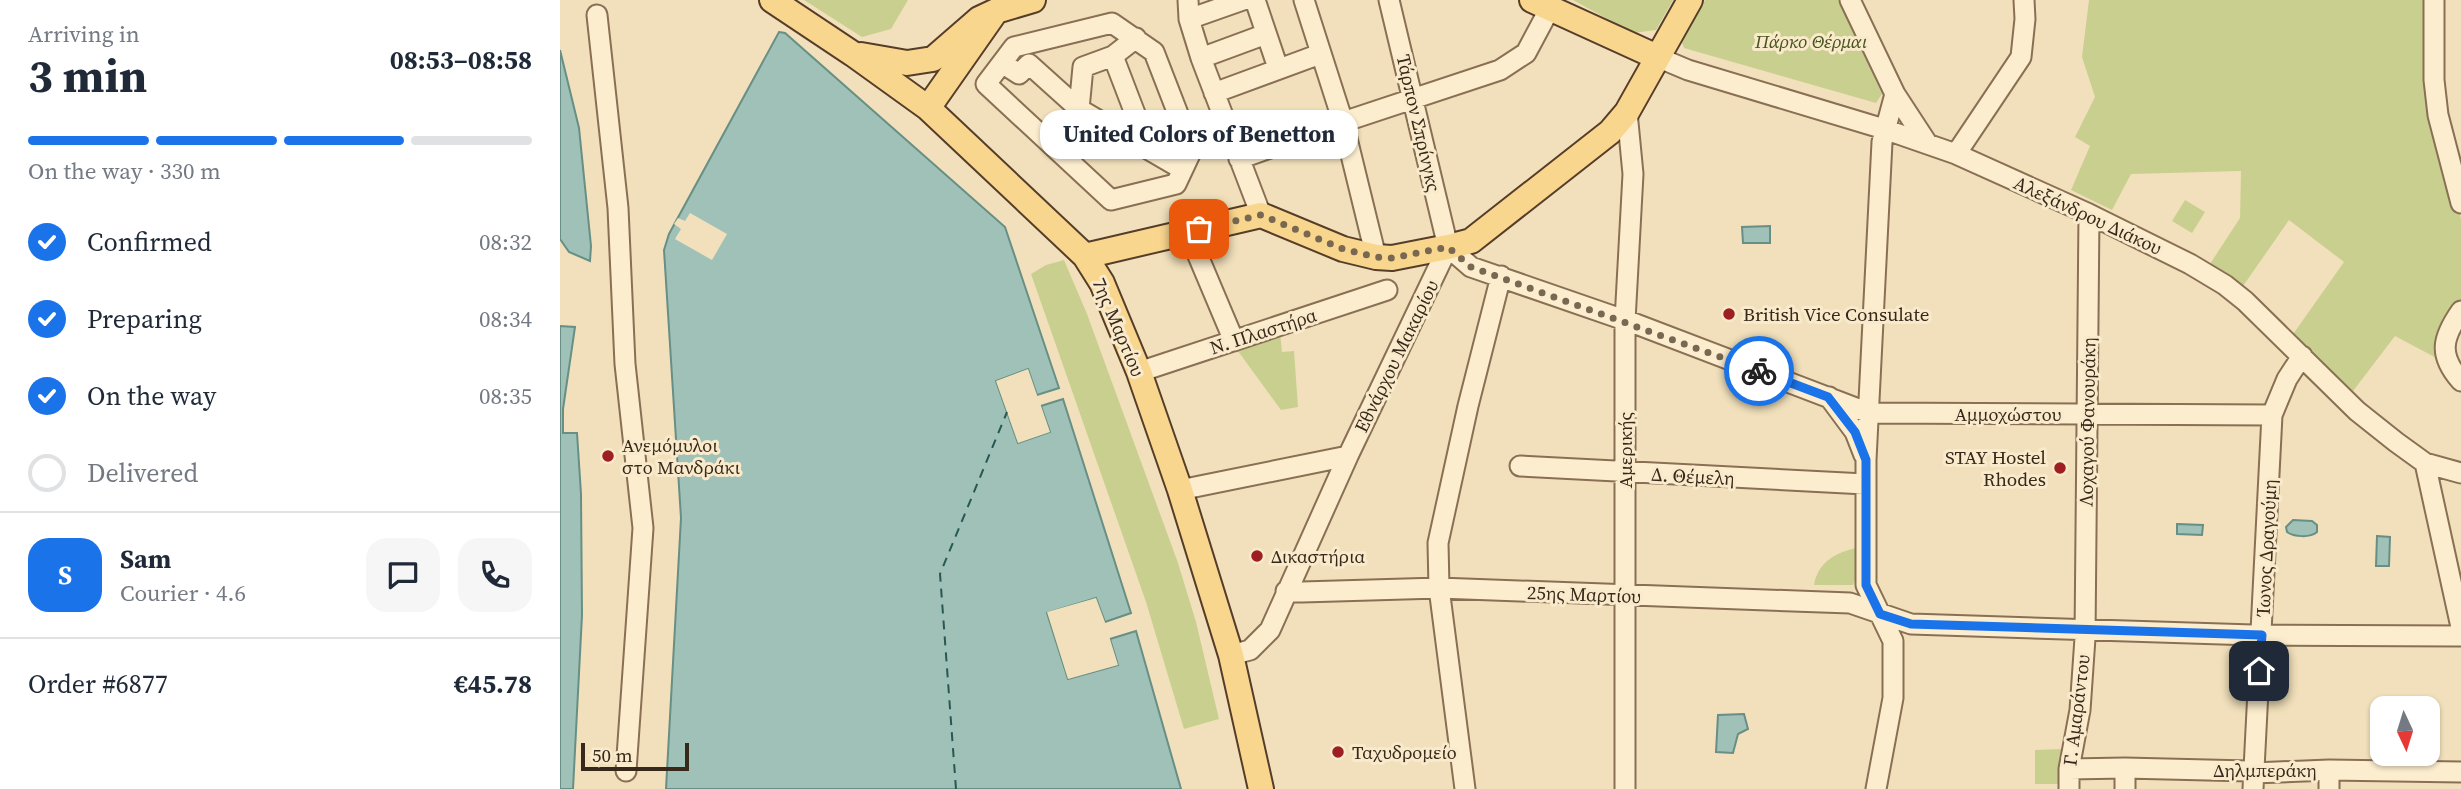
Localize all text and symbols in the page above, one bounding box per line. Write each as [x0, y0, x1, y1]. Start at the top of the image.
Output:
text: Arriving in [28, 18, 140, 50]
park label: Πάρκο Θέρμαι [1754, 28, 1867, 54]
text: 08:53–08:58 [390, 42, 532, 78]
text: 3 min [28, 44, 147, 107]
street label: Τάρπον Σπρίνγκς [1391, 52, 1447, 194]
callout: United Colors of Benetton [1040, 110, 1358, 159]
text: United Colors of Benetton [1063, 118, 1335, 150]
text: On the way · 330 m [28, 155, 221, 187]
street label: Αλεξάνδρου Διάκου [2010, 169, 2166, 261]
pin [1169, 199, 1229, 259]
icon: bag [1180, 210, 1218, 248]
icon: check [28, 223, 66, 261]
text: Confirmed [87, 224, 212, 260]
text: 08:32 [479, 226, 532, 258]
street label: 7ης Μαρτίου [1087, 274, 1151, 380]
street label: Εθνάρχου Μακαρίου [1348, 275, 1444, 437]
icon: check [28, 300, 66, 338]
text: Preparing [87, 301, 202, 337]
street label: Ν. Πλαστήρα [1206, 301, 1320, 360]
place label: British Vice Consulate [1743, 301, 1929, 327]
text: 08:34 [479, 303, 532, 335]
marker: British Vice Consulate [1721, 306, 1737, 322]
courier [1724, 336, 1794, 406]
street label: Λοχαγού Φανουράκη [2073, 337, 2101, 507]
icon: bike [1740, 352, 1778, 390]
icon: check [28, 377, 66, 415]
text: On the way [87, 378, 216, 414]
text: 08:35 [479, 380, 532, 412]
street label: Αμμοχώστου [1955, 401, 2061, 427]
street label: Αμερικής [1612, 412, 1638, 488]
place label: Ανεμόμυλοι στο Μανδράκι [622, 432, 740, 480]
place label: STAY Hostel Rhodes [1945, 444, 2046, 492]
marker: Ανεμόμυλοι στο Μανδράκι [600, 448, 616, 464]
text: Delivered [87, 455, 198, 491]
marker: STAY Hostel Rhodes [2052, 460, 2068, 476]
street label: Δ. Θέμελη [1651, 461, 1735, 491]
street label: Ίωνος Δραγούμη [2249, 479, 2283, 618]
button: chat [366, 538, 440, 612]
button: phone [458, 538, 532, 612]
text: Sam [120, 541, 171, 577]
place label: Δικαστήρια [1271, 543, 1365, 569]
marker: Δικαστήρια [1249, 548, 1265, 564]
text: S [58, 557, 72, 593]
text: Courier · 4.6 [120, 577, 246, 609]
street label: 25ης Μαρτίου [1526, 579, 1642, 609]
pin [2229, 641, 2289, 701]
icon: home [2240, 652, 2278, 690]
street label: Γ. Αμαράντου [2056, 653, 2096, 767]
text: Order #6877 [28, 666, 168, 702]
text: €45.78 [454, 666, 532, 702]
north arrow [2370, 696, 2440, 766]
map controls [2370, 696, 2440, 766]
place label: Ταχυδρομείο [1352, 739, 1457, 765]
scale bar [581, 740, 690, 772]
text: 50 m [592, 742, 633, 768]
marker: Ταχυδρομείο [1330, 744, 1346, 760]
street label: Δηλμπεράκη [2213, 757, 2317, 783]

